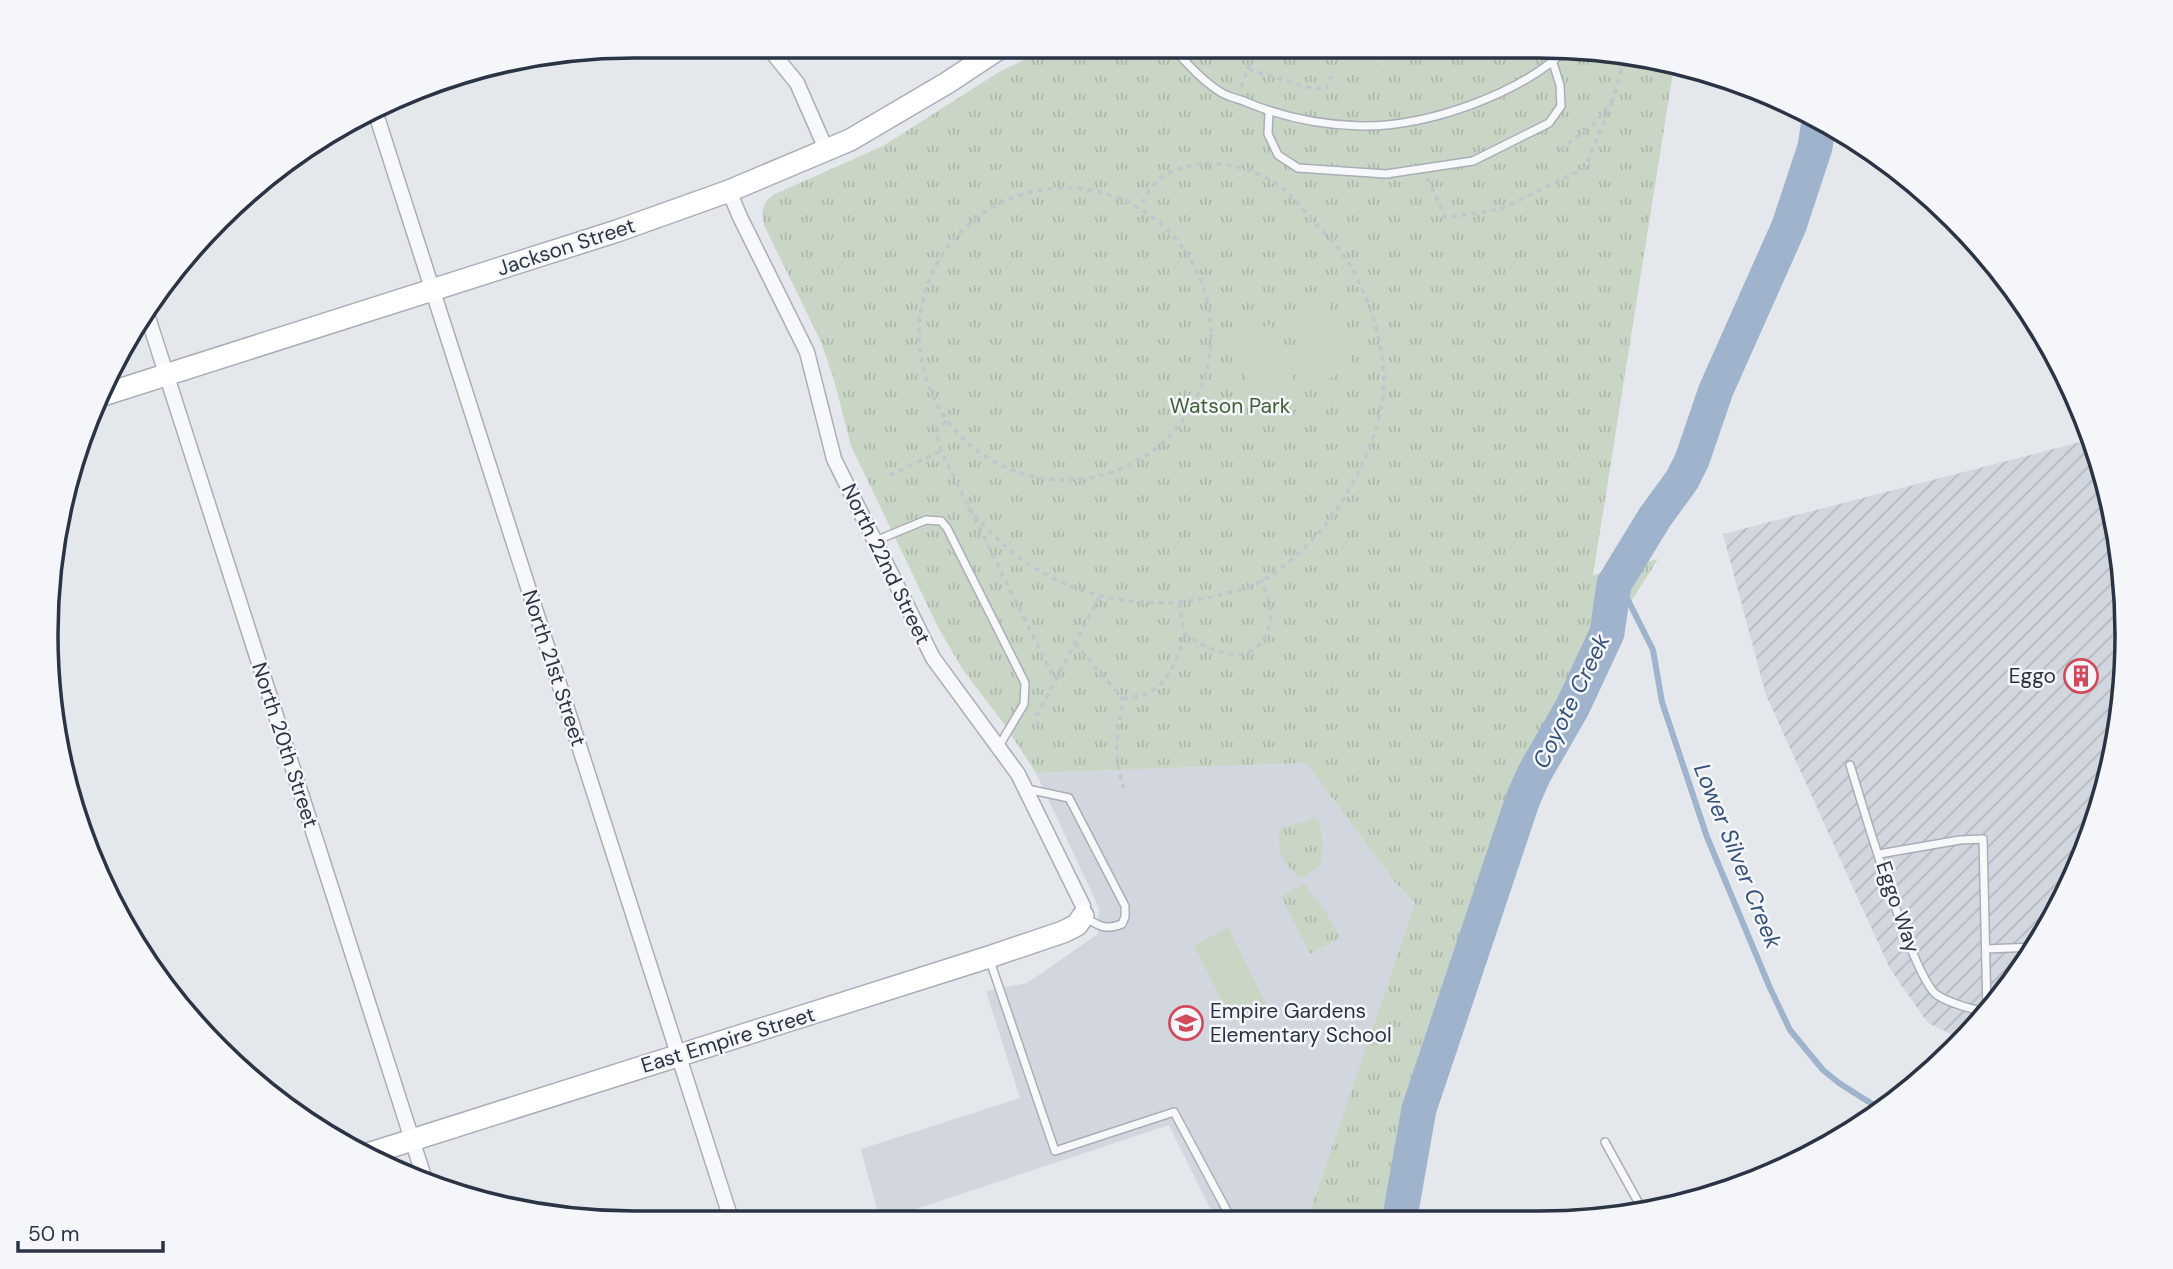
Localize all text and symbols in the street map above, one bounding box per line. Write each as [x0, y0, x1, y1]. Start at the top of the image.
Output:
street label: Jackson Street [493, 211, 639, 283]
park label: Watson Park [1170, 392, 1291, 420]
street label: North 22nd Street [835, 479, 937, 649]
street label: North 21st Street [516, 586, 592, 750]
water label: Coyote Creek [1525, 629, 1617, 773]
building icon: Eggo [2062, 657, 2100, 695]
street label: North 20th Street [245, 659, 325, 831]
place label: Eggo [2009, 662, 2056, 690]
water label: Lower Silver Creek [1687, 759, 1789, 953]
street label: Eggo Way [1869, 858, 1927, 957]
place label: Empire Gardens Elementary School [1210, 997, 1392, 1049]
street label: East Empire Street [638, 1000, 818, 1080]
school or university icon: Empire Gardens Elementary School [1167, 1004, 1205, 1042]
scale bar [18, 1210, 163, 1254]
text: 50 m [28, 1220, 79, 1248]

